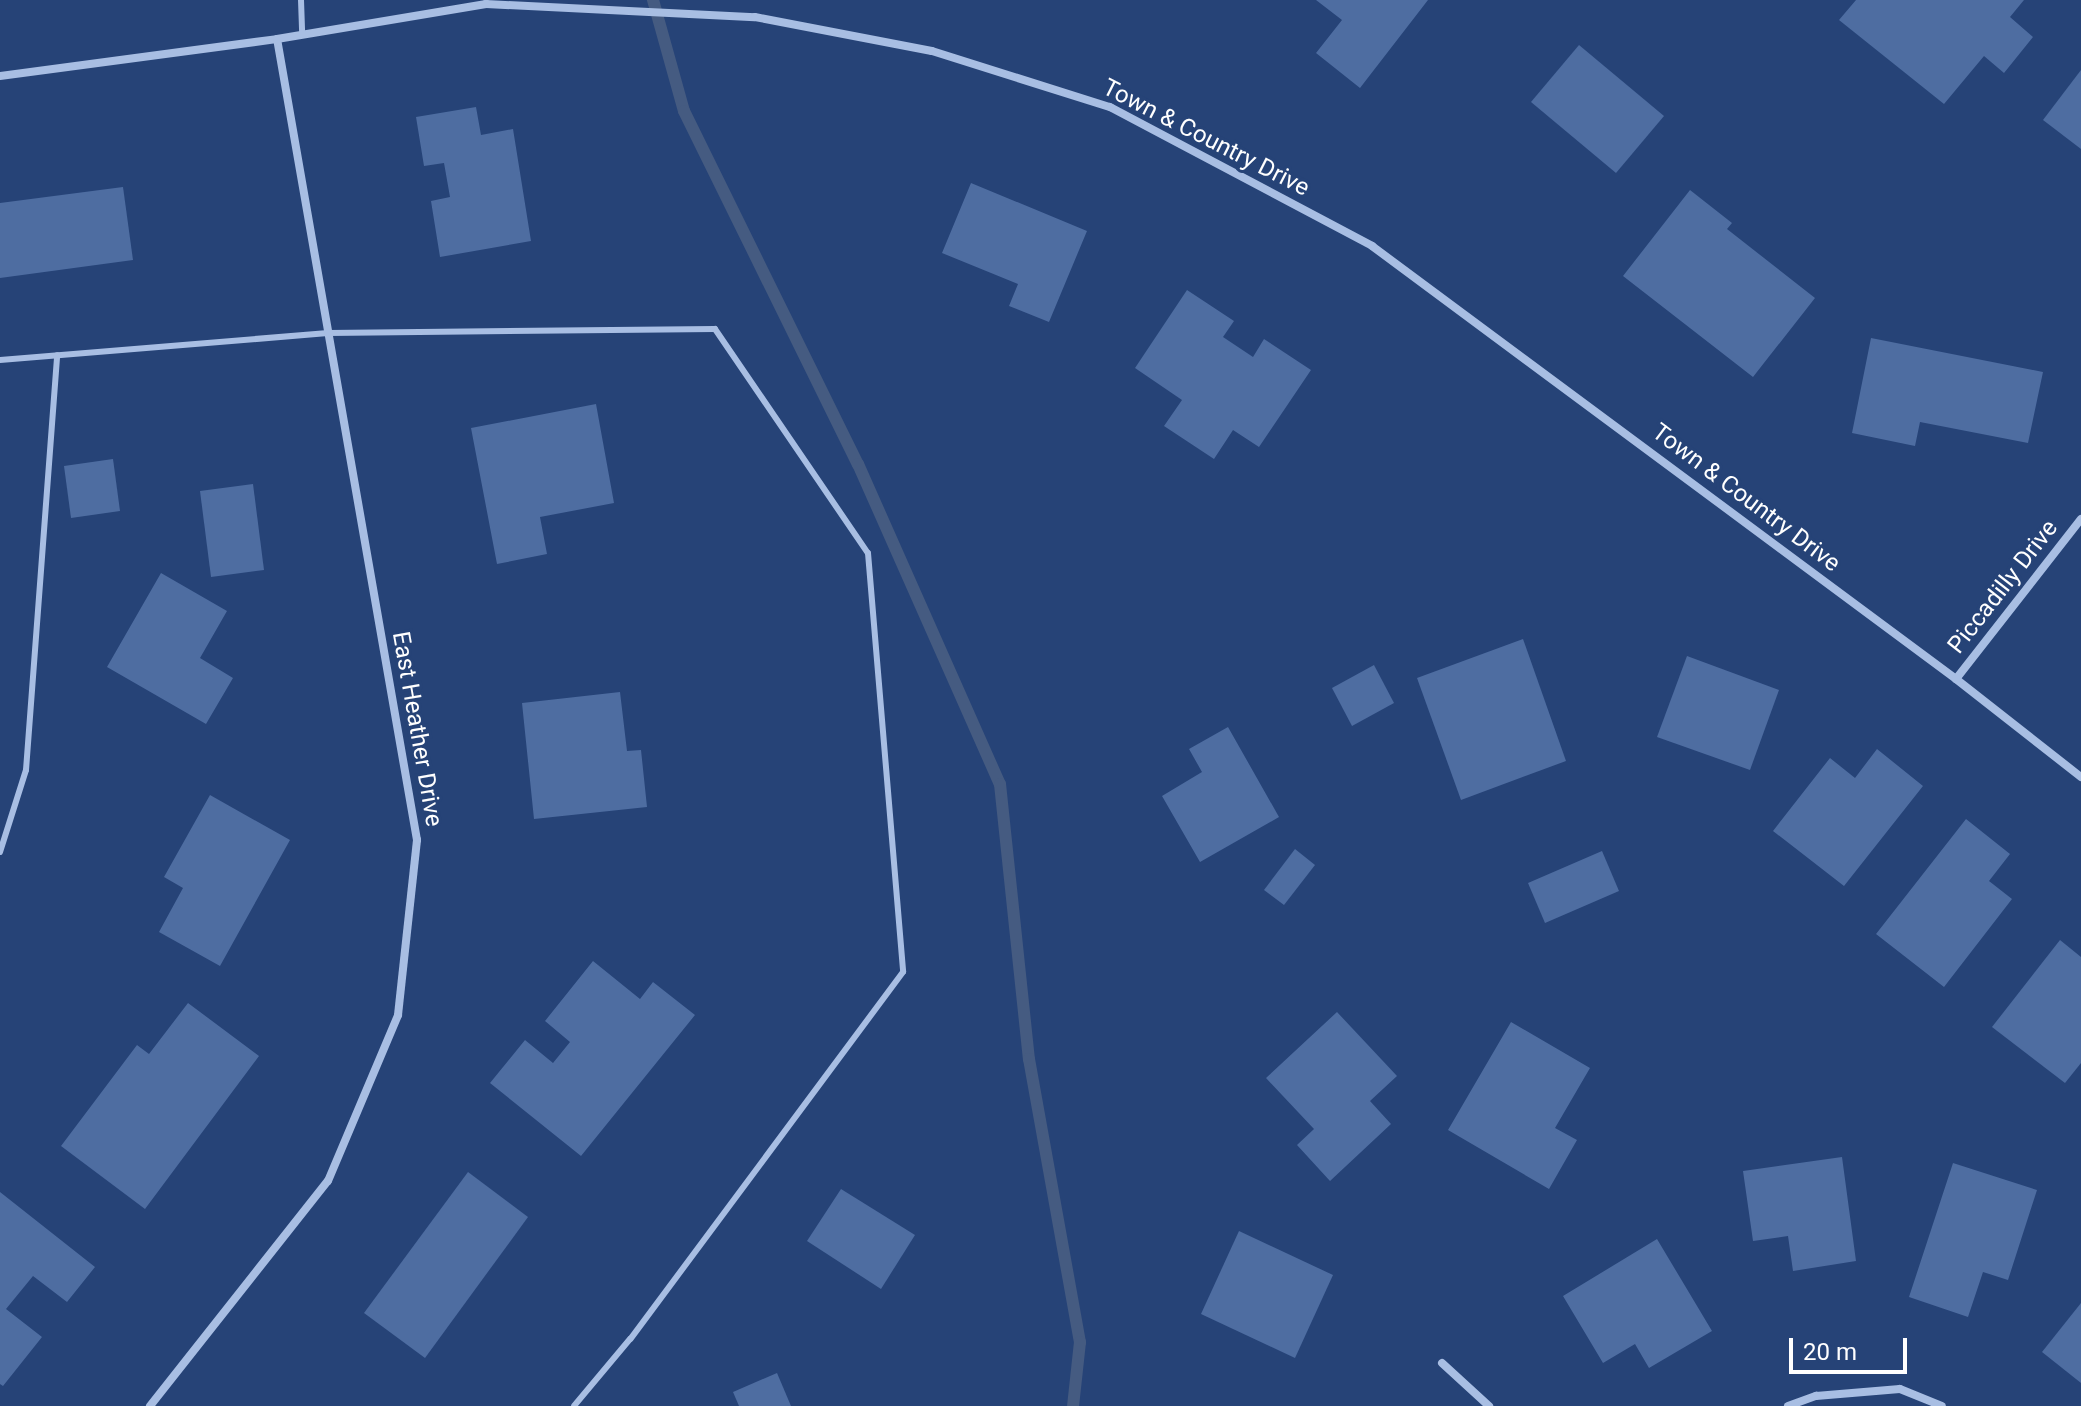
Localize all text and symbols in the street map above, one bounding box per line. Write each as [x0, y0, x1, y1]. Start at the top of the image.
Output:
street label: Town & Country Drive [1098, 73, 1314, 203]
street label: Town & Country Drive [1646, 418, 1846, 578]
street label: Piccadilly Drive [1942, 515, 2064, 659]
street label: East Heather Drive [386, 629, 448, 829]
scale bar [1793, 1322, 1911, 1372]
text: 20 m [1803, 1338, 1857, 1366]

